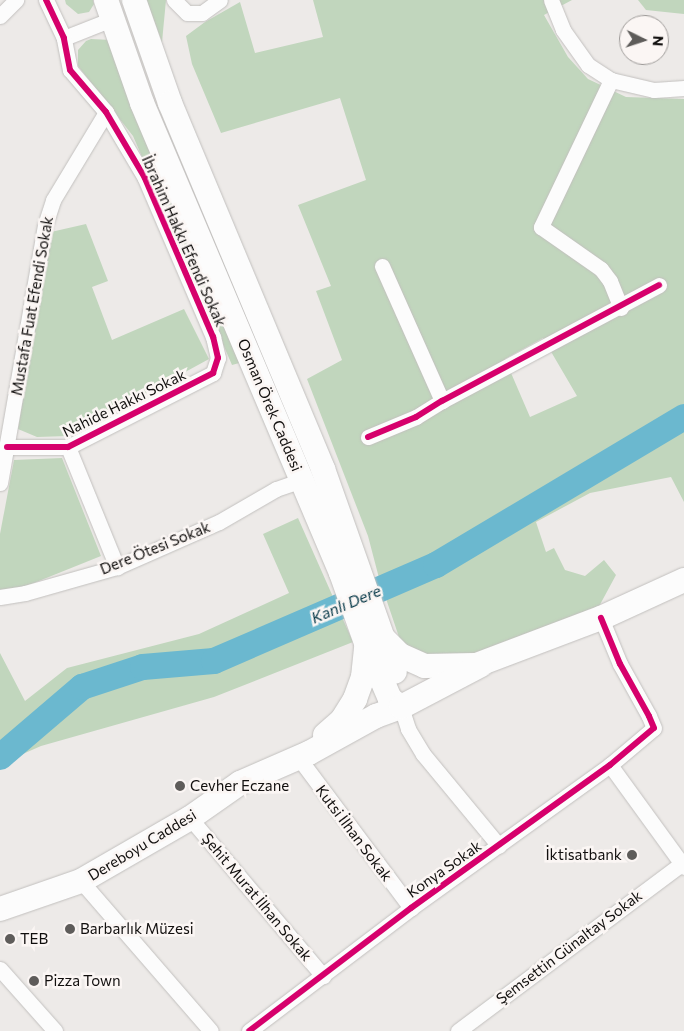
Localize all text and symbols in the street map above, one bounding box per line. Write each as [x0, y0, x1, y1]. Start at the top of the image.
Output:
north arrow [619, 15, 669, 65]
text: N [650, 35, 667, 47]
street label: İbrahim Hakkı Efendi Sokak [138, 153, 230, 329]
street label: Mustafa Fuat Efendi Sokak [7, 215, 57, 397]
street label: Osman Örek Caddesi [234, 336, 306, 474]
street label: Nahide Hakkı Sokak [59, 365, 189, 441]
street label: Dere Ötesi Sokak [97, 518, 213, 578]
water label: Kanlı Dere [308, 581, 384, 627]
place label: Cevher Eczane [190, 777, 289, 795]
marker: Cevher Eczane [174, 780, 186, 792]
street label: Kutsi İlhan Sokak [312, 781, 396, 885]
street label: Dereboyu Caddesi [85, 806, 199, 884]
street label: Şehit Murat İlhan Sokak [198, 829, 316, 965]
street label: Konya Sokak [403, 837, 485, 901]
place label: İktisatbank [545, 846, 622, 864]
marker: İktisatbank [626, 849, 638, 861]
street label: Şemsettin Günaltay Sokak [493, 886, 645, 1008]
place label: Barbarlık Müzesi [80, 920, 194, 938]
marker: Barbarlık Müzesi [64, 923, 76, 935]
place label: TEB [20, 930, 48, 948]
marker: TEB [4, 933, 16, 945]
place label: Pizza Town [44, 972, 121, 990]
marker: Pizza Town [28, 975, 40, 987]

